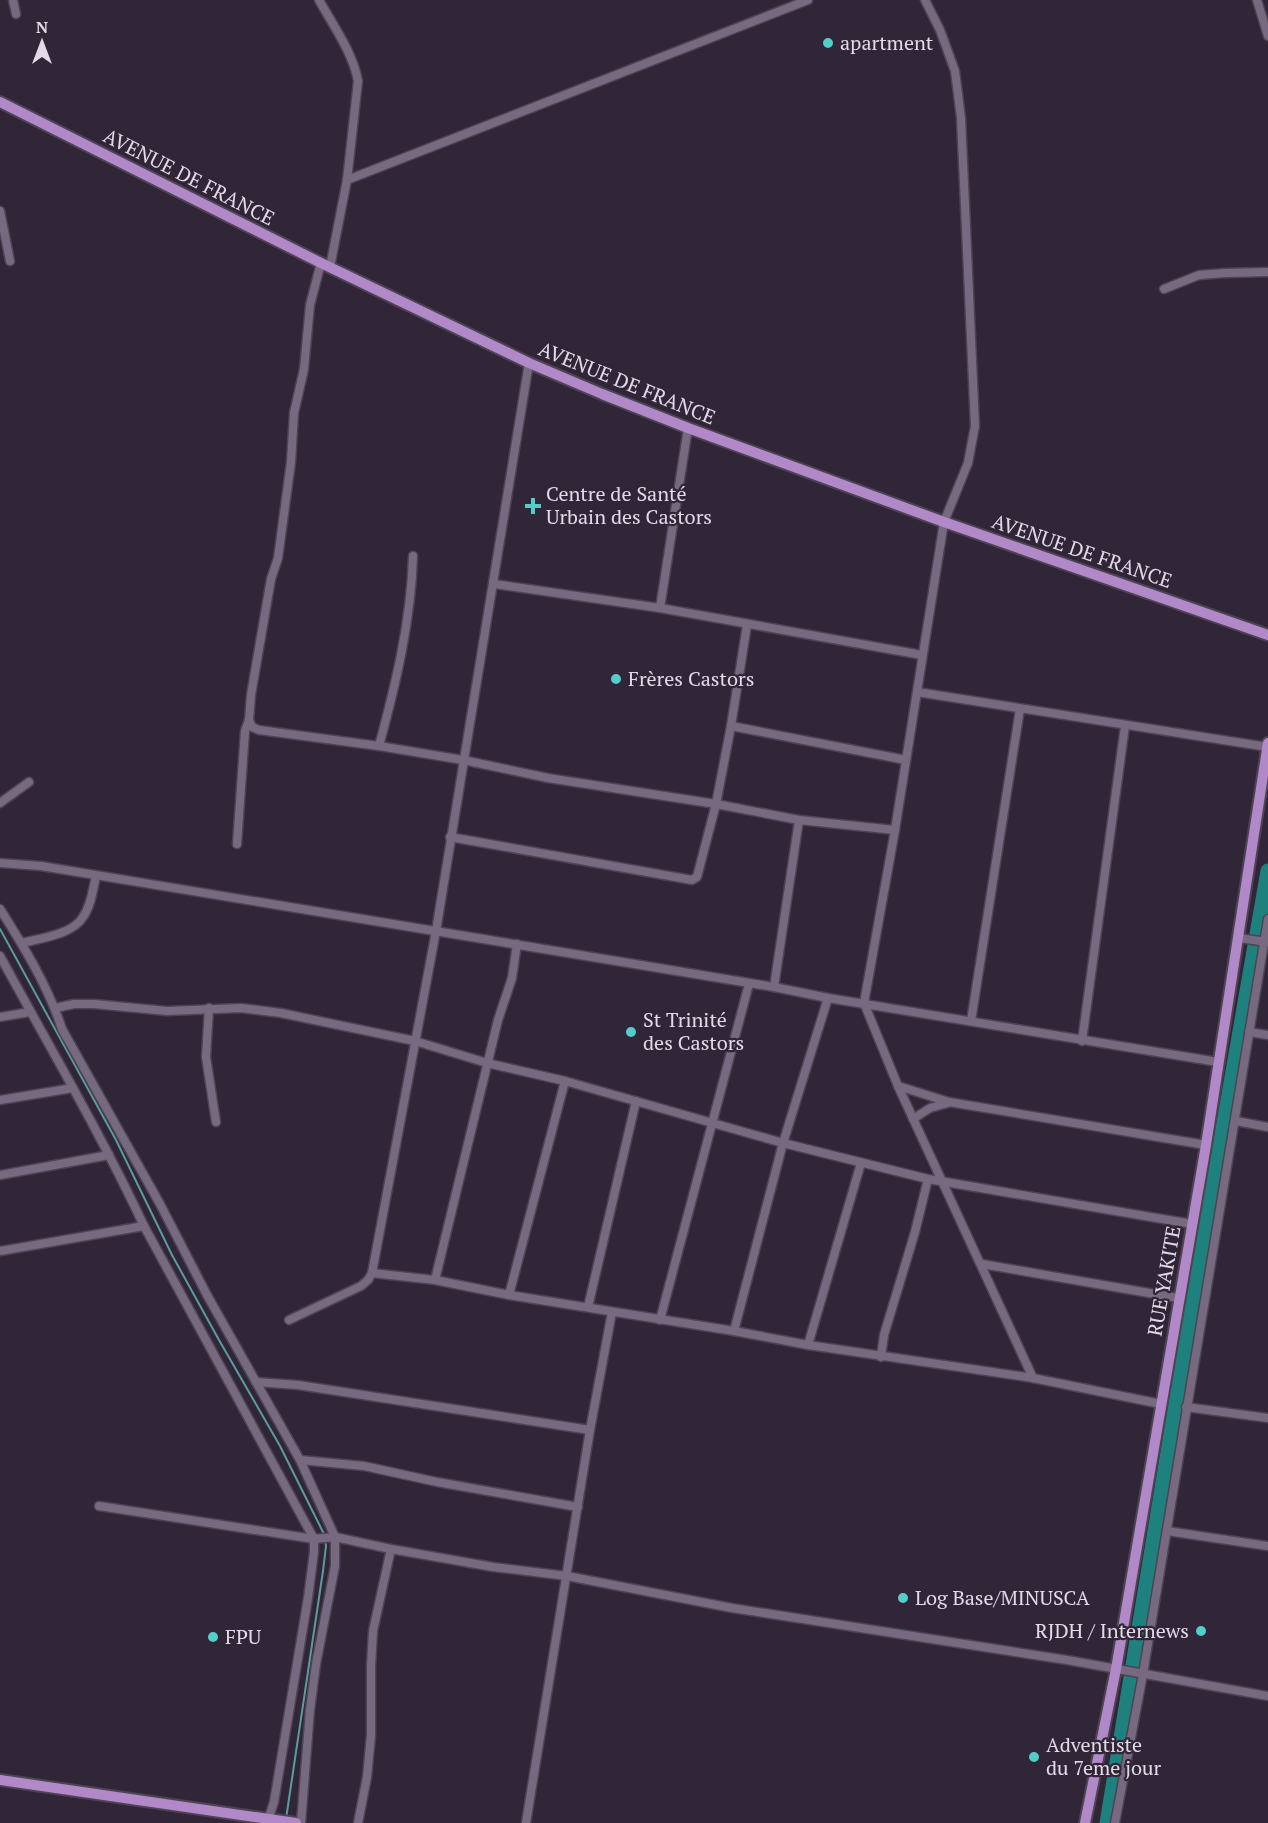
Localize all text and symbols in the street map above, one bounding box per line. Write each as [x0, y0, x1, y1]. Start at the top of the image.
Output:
north arrow [12, 12, 72, 72]
text: N [36, 16, 48, 38]
place label: apartment [840, 29, 934, 56]
marker: apartment [821, 36, 835, 50]
street label: AVENUE DE FRANCE [99, 122, 279, 231]
street label: AVENUE DE FRANCE [535, 335, 720, 430]
place label: Centre de Santé Urbain des Castors [546, 480, 712, 530]
marker: Centre de Santé Urbain des Castors [524, 497, 542, 515]
street label: AVENUE DE FRANCE [989, 507, 1176, 594]
place label: Frères Castors [628, 665, 754, 692]
marker: Frères Castors [609, 672, 623, 686]
place label: St Trinité des Castors [643, 1006, 744, 1056]
marker: St Trinité des Castors [624, 1025, 638, 1039]
street label: RUE YAKITE [1141, 1224, 1186, 1338]
place label: Log Base/MINUSCA [915, 1584, 1090, 1611]
marker: Log Base/MINUSCA [896, 1591, 910, 1605]
place label: RJDH / Internews [1035, 1617, 1189, 1644]
place label: FPU [225, 1623, 262, 1650]
marker: RJDH / Internews [1194, 1624, 1208, 1638]
marker: FPU [206, 1630, 220, 1644]
place label: Adventiste du 7eme jour [1046, 1731, 1162, 1781]
marker: Adventiste du 7eme jour [1027, 1750, 1041, 1764]

